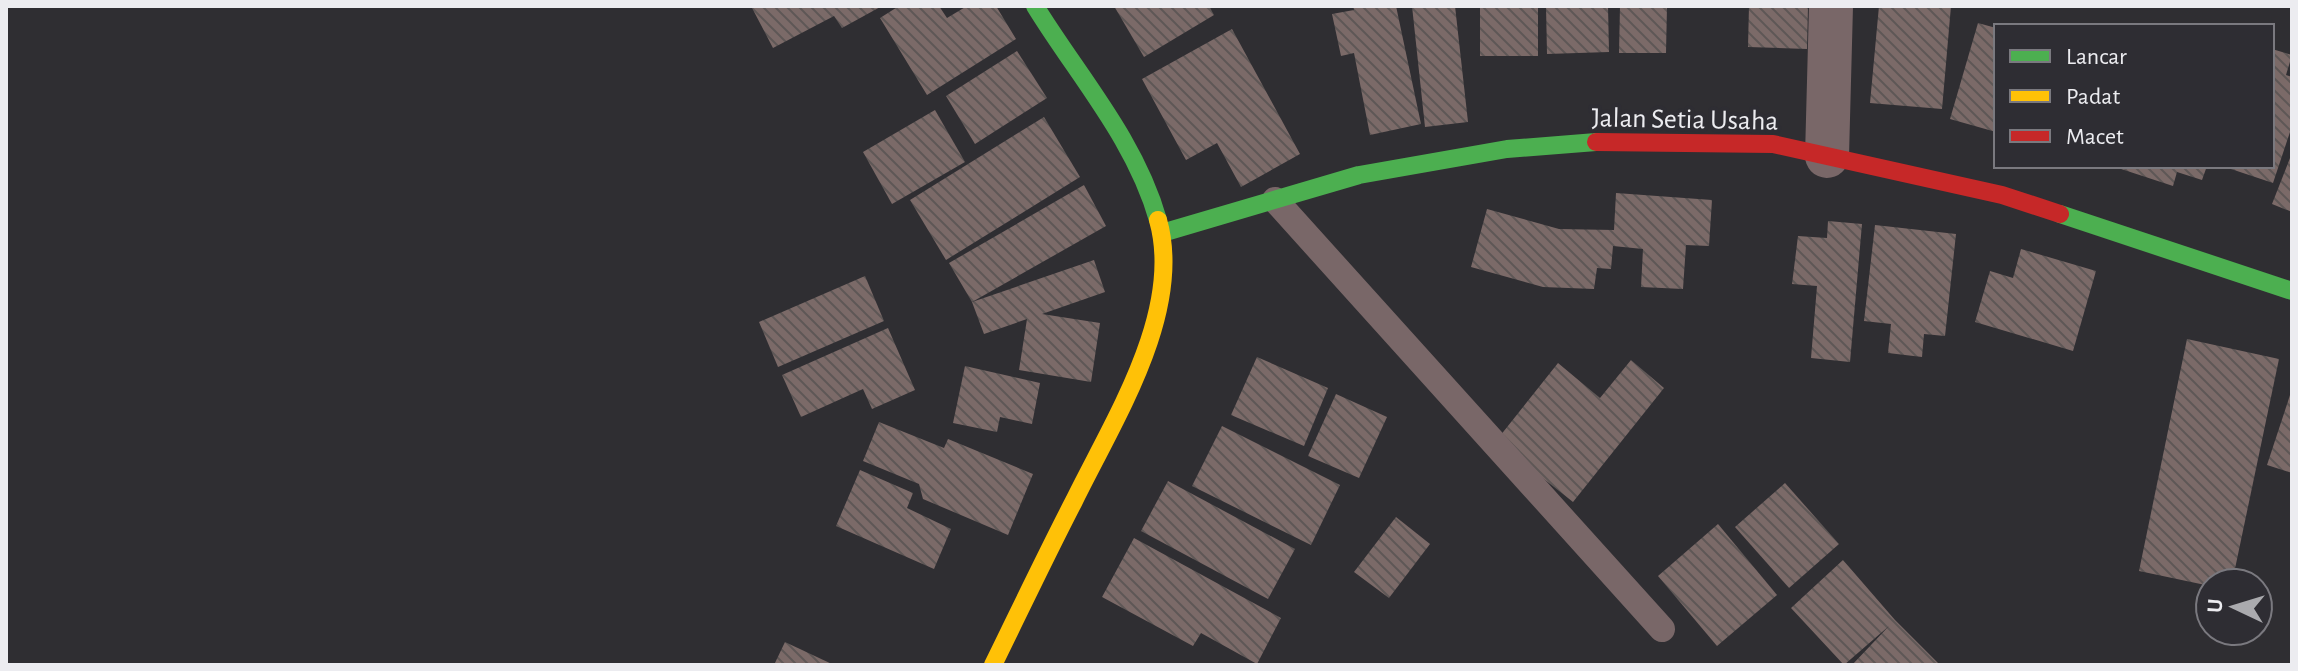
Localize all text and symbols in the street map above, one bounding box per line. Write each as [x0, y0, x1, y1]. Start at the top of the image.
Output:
legend [1994, 24, 2274, 168]
text: Lancar [2066, 45, 2127, 69]
text: Padat [2066, 85, 2120, 109]
street label: Jalan Setia Usaha [1591, 104, 1779, 136]
text: Macet [2066, 125, 2124, 149]
north arrow [2194, 567, 2274, 647]
text: U [2204, 598, 2227, 613]

